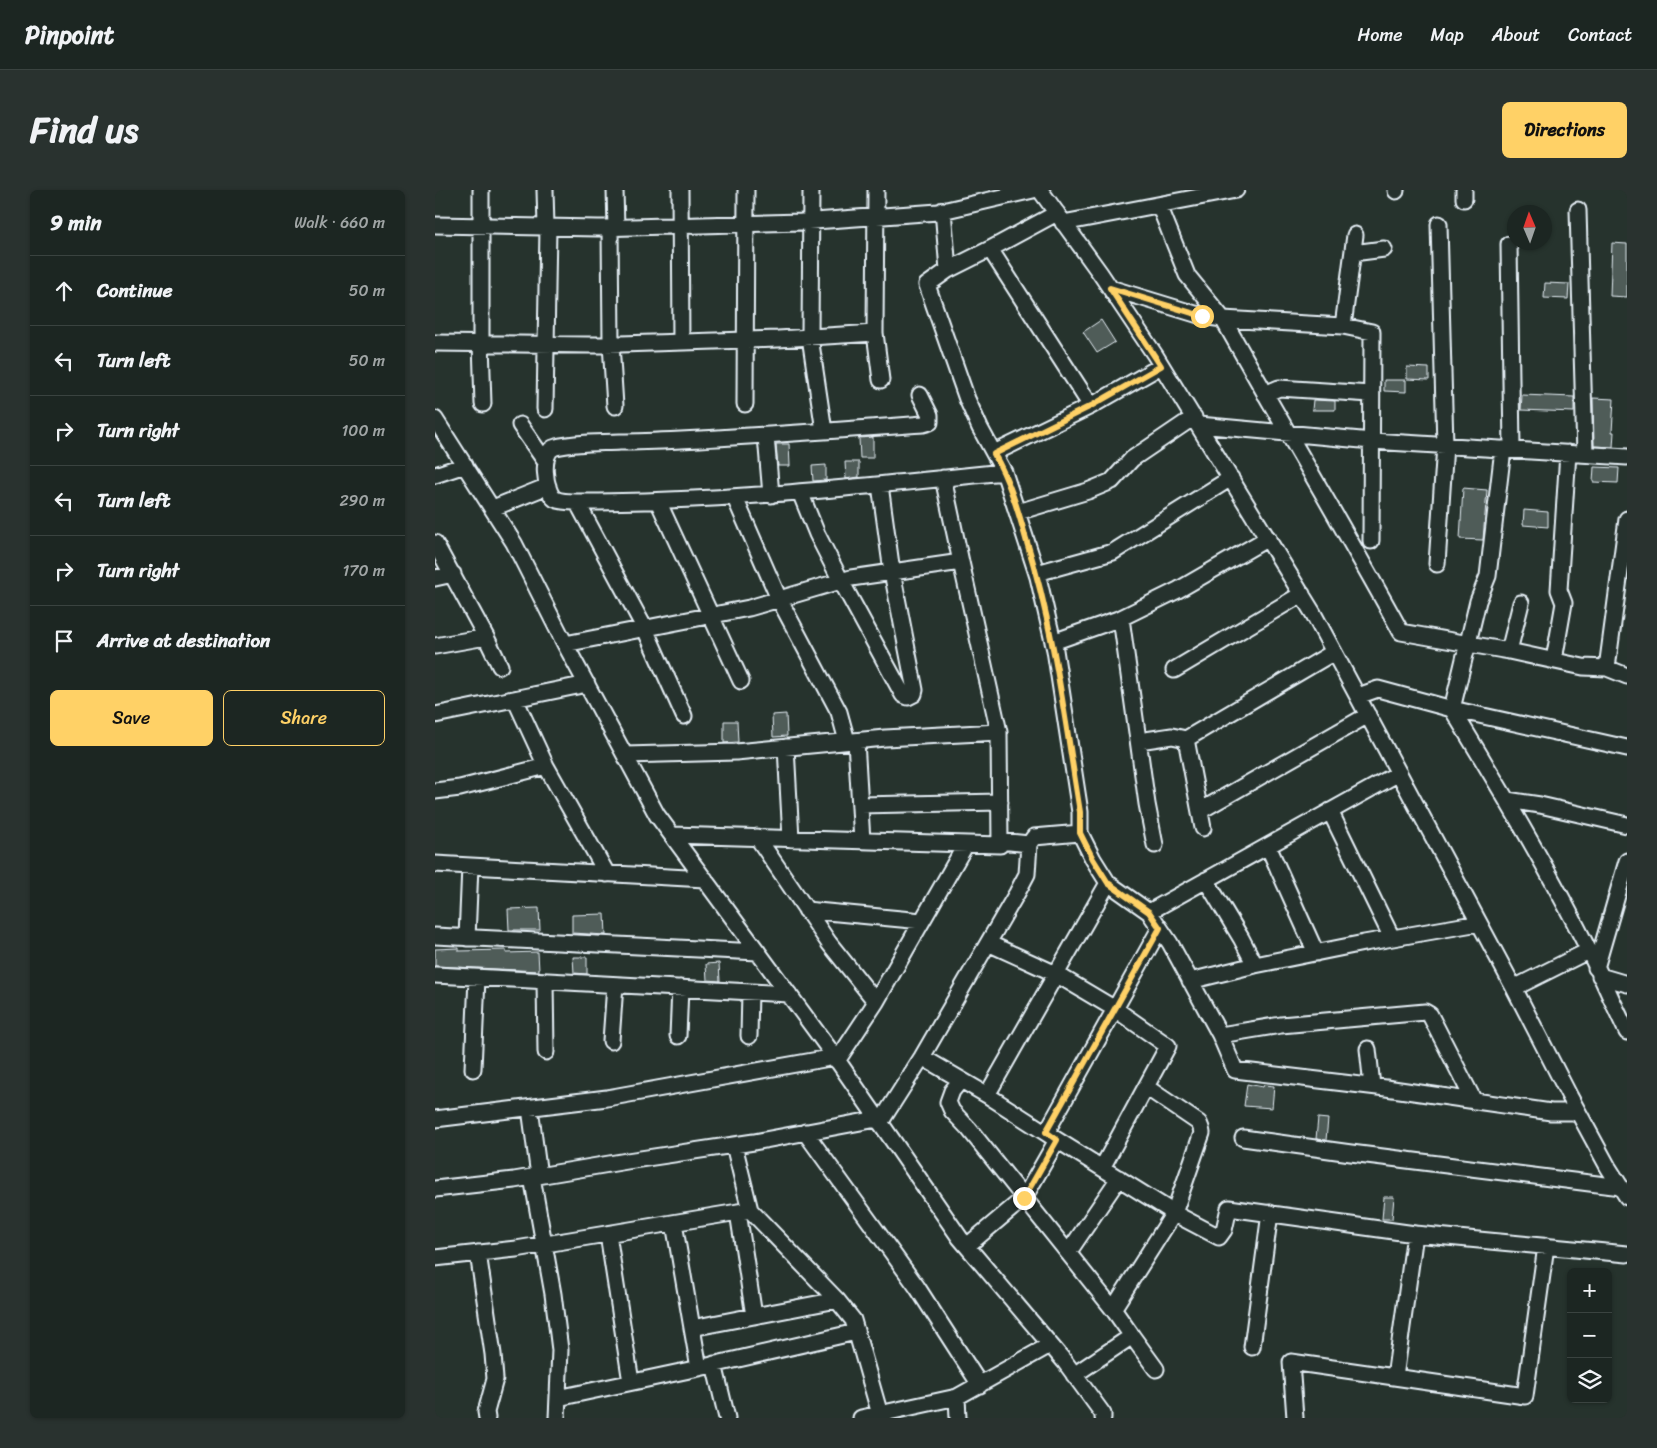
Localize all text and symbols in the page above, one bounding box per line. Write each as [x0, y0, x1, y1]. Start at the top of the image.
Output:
text: Pinpoint [25, 14, 114, 56]
text: Home [1358, 19, 1403, 51]
text: Map [1431, 19, 1464, 51]
text: About [1492, 19, 1540, 51]
text: Contact [1568, 19, 1632, 51]
text: Find us [30, 99, 138, 161]
button: Directions [1502, 102, 1627, 158]
text: 9 min [50, 204, 102, 242]
north arrow [1507, 205, 1552, 250]
text: Walk · 660 m [294, 208, 385, 237]
text: Continue [97, 274, 173, 307]
text: 50 m [349, 276, 385, 305]
icon: ahead [50, 277, 78, 305]
route start [1191, 305, 1214, 328]
text: Turn left [97, 344, 170, 377]
text: 50 m [349, 346, 385, 375]
icon: left [50, 347, 78, 375]
text: Turn right [97, 414, 179, 447]
text: 100 m [341, 416, 385, 445]
icon: right [50, 417, 78, 445]
text: Turn left [97, 484, 170, 517]
text: 290 m [339, 486, 385, 515]
icon: left [50, 487, 78, 515]
text: Turn right [97, 554, 179, 587]
text: 170 m [342, 556, 385, 585]
icon: right [50, 557, 78, 585]
text: Arrive at destination [97, 624, 270, 657]
icon: arrive [50, 627, 78, 655]
button: Save [50, 690, 213, 746]
button: Share [223, 690, 385, 746]
route end [1013, 1187, 1036, 1210]
map controls [1567, 1268, 1612, 1403]
button: + [1567, 1268, 1612, 1313]
button: − [1567, 1313, 1612, 1358]
button: layers [1567, 1358, 1612, 1403]

